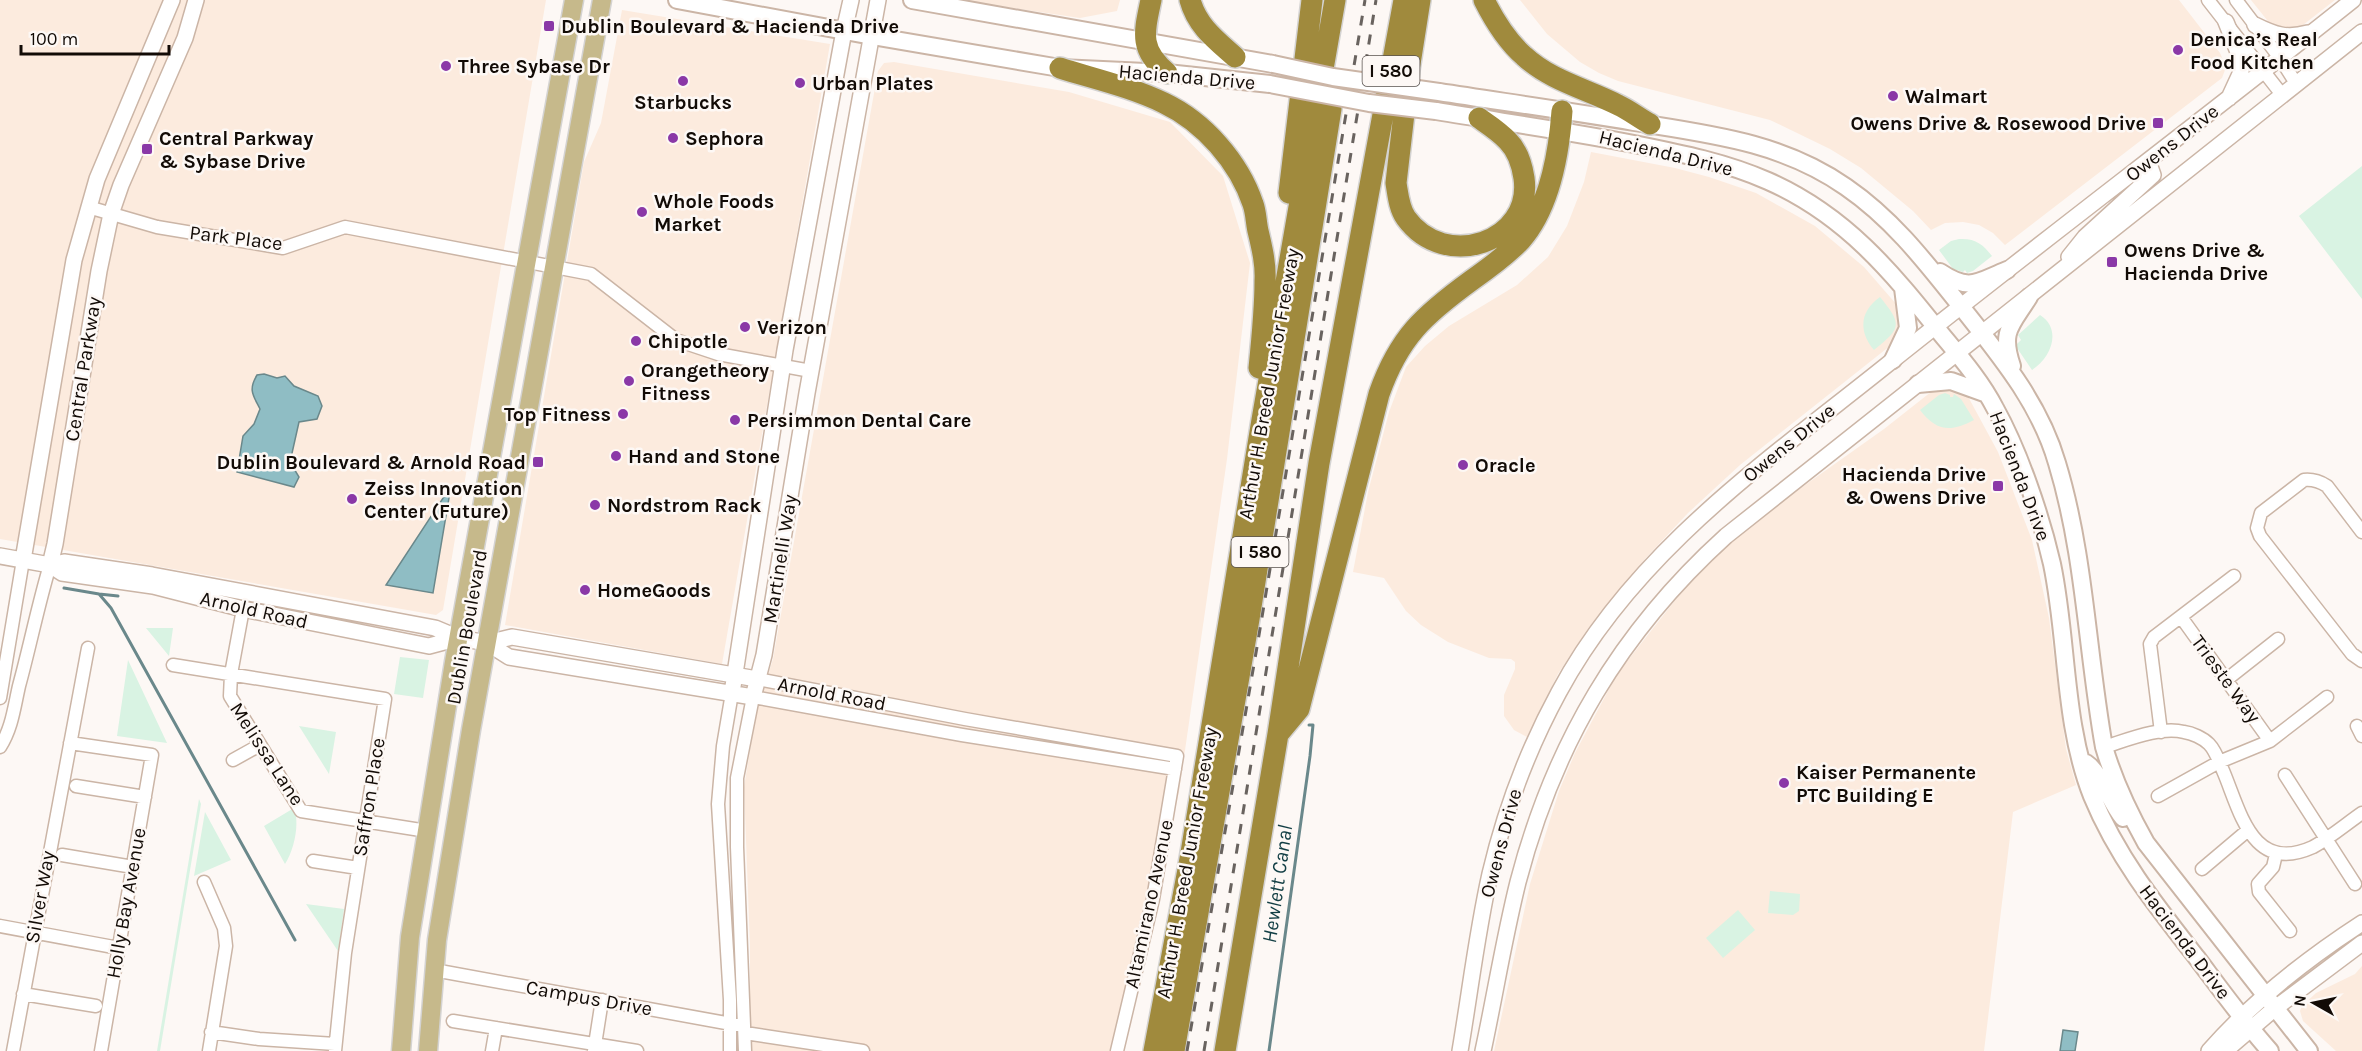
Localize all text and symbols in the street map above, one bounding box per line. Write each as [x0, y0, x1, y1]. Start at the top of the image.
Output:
place label: Dublin Boulevard & Hacienda Drive [561, 15, 899, 38]
scale bar [21, 18, 170, 56]
marker: Dublin Boulevard & Hacienda Drive [542, 19, 556, 33]
text: 100 m [30, 28, 78, 50]
place label: Denica’s Real Food Kitchen [2190, 28, 2318, 74]
marker: Denica’s Real Food Kitchen [2171, 43, 2185, 57]
place label: Three Sybase Dr [458, 55, 610, 78]
road number: I 580 [1362, 56, 1420, 86]
marker: Three Sybase Dr [439, 59, 453, 73]
street label: Hacienda Drive [1118, 60, 1256, 94]
place label: Urban Plates [812, 72, 934, 95]
marker: Starbucks [676, 74, 690, 88]
marker: Urban Plates [793, 76, 807, 90]
place label: Walmart [1905, 85, 1987, 108]
marker: Walmart [1886, 89, 1900, 103]
place label: Starbucks [634, 91, 732, 114]
street label: Owens Drive [2121, 100, 2223, 186]
place label: Owens Drive & Rosewood Drive [1850, 112, 2146, 135]
marker: Owens Drive & Rosewood Drive [2151, 116, 2165, 130]
street label: Hacienda Drive [1597, 125, 1735, 181]
place label: Central Parkway & Sybase Drive [159, 127, 313, 173]
place label: Sephora [685, 127, 764, 150]
marker: Sephora [666, 131, 680, 145]
marker: Central Parkway & Sybase Drive [140, 142, 154, 156]
place label: Whole Foods Market [654, 190, 774, 236]
marker: Whole Foods Market [635, 205, 649, 219]
street label: Park Place [188, 221, 284, 255]
place label: Owens Drive & Hacienda Drive [2124, 239, 2268, 285]
street label: Arthur H. Breed Junior Freeway [1234, 247, 1304, 521]
marker: Owens Drive & Hacienda Drive [2105, 255, 2119, 269]
street label: Central Parkway [60, 295, 106, 443]
place label: Verizon [757, 316, 827, 339]
marker: Verizon [738, 320, 752, 334]
place label: Chipotle [648, 330, 728, 353]
marker: Chipotle [629, 334, 643, 348]
place label: Orangetheory Fitness [641, 359, 769, 405]
marker: Orangetheory Fitness [622, 374, 636, 388]
street label: Owens Drive [1738, 399, 1840, 487]
place label: Top Fitness [504, 403, 611, 426]
marker: Top Fitness [616, 407, 630, 421]
street label: Hacienda Drive [1985, 408, 2055, 544]
place label: Persimmon Dental Care [747, 409, 971, 432]
marker: Persimmon Dental Care [728, 413, 742, 427]
place label: Hand and Stone [628, 445, 780, 468]
marker: Hand and Stone [609, 449, 623, 463]
place label: Dublin Boulevard & Arnold Road [216, 451, 526, 474]
place label: Oracle [1475, 454, 1535, 477]
marker: Dublin Boulevard & Arnold Road [531, 455, 545, 469]
marker: Oracle [1456, 458, 1470, 472]
place label: Hacienda Drive & Owens Drive [1842, 463, 1986, 509]
place label: Zeiss Innovation Center (Future) [364, 477, 523, 523]
marker: Hacienda Drive & Owens Drive [1991, 479, 2005, 493]
marker: Zeiss Innovation Center (Future) [345, 492, 359, 506]
street label: Martinelli Way [758, 493, 802, 625]
place label: Nordstrom Rack [607, 494, 762, 517]
marker: Nordstrom Rack [588, 498, 602, 512]
road number: I 580 [1232, 537, 1288, 567]
street label: Dublin Boulevard [442, 548, 492, 706]
place label: HomeGoods [597, 579, 711, 602]
marker: HomeGoods [578, 583, 592, 597]
street label: Arnold Road [198, 586, 310, 634]
street label: Trieste Way [2187, 631, 2265, 727]
street label: Arnold Road [776, 672, 888, 716]
street label: Melissa Lane [225, 698, 309, 810]
street label: Arthur H. Breed Junior Freeway [1152, 726, 1222, 1000]
street label: Saffron Place [348, 736, 390, 858]
place label: Kaiser Permanente PTC Building E [1796, 761, 1976, 807]
marker: Kaiser Permanente PTC Building E [1777, 776, 1791, 790]
street label: Owens Drive [1475, 786, 1527, 900]
street label: Altamirano Avenue [1120, 817, 1178, 991]
water label: Hewlett Canal [1257, 823, 1297, 945]
street label: Holly Bay Avenue [101, 826, 151, 980]
street label: Silver Way [21, 849, 59, 945]
street label: Hacienda Drive [2134, 880, 2236, 1004]
north arrow [2284, 973, 2344, 1033]
street label: Campus Drive [524, 976, 654, 1020]
text: N [2289, 994, 2310, 1008]

